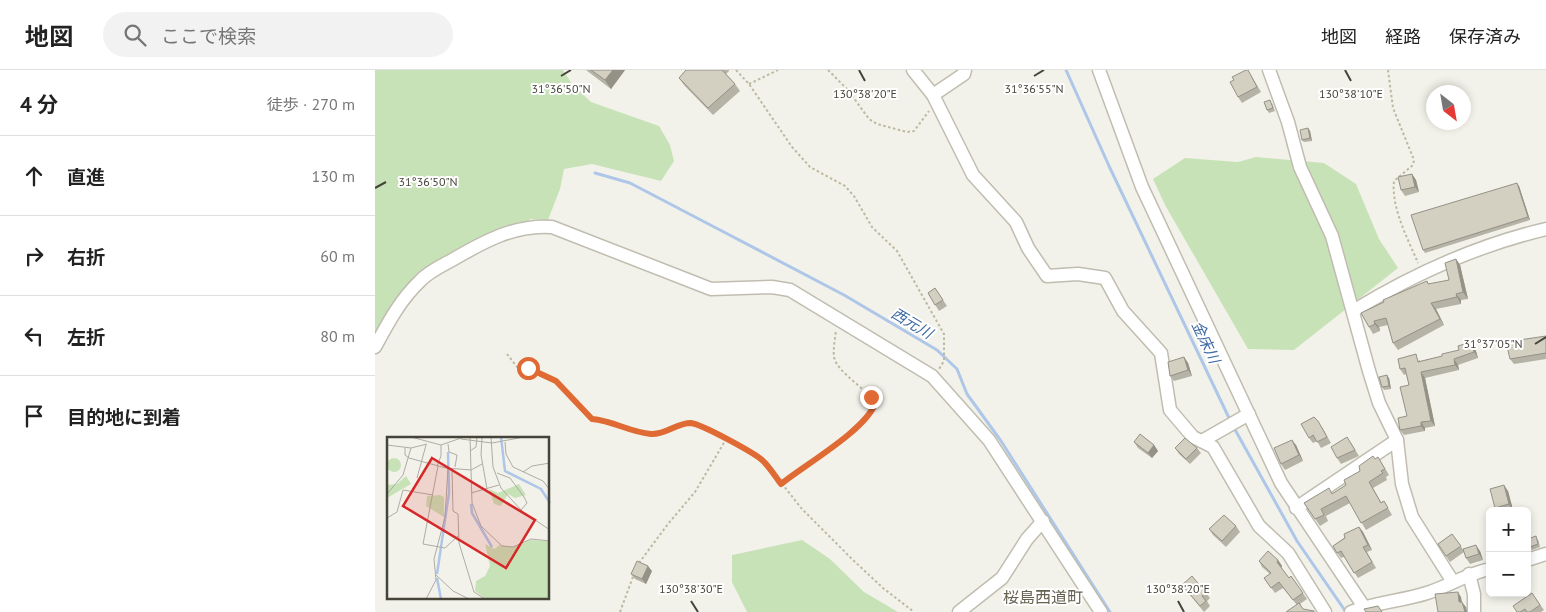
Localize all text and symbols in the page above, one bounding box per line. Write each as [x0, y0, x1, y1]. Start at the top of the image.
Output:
search box [103, 12, 453, 57]
text: 地図 [25, 21, 73, 52]
icon: search [121, 21, 149, 49]
text: ここで検索 [161, 24, 256, 48]
text: 地図 [1321, 25, 1357, 48]
text: 経路 [1385, 25, 1421, 48]
text: 保存済み [1449, 25, 1521, 48]
text: 31°36'50"N [531, 81, 591, 96]
text: 31°36'55"N [1004, 81, 1064, 96]
north arrow [1426, 85, 1471, 130]
text: 130°38'20"E [833, 86, 897, 101]
text: 130°38'10"E [1319, 86, 1383, 101]
text: 4 分 [20, 91, 58, 118]
text: 徒歩 · 270 m [267, 94, 355, 114]
icon: ahead [20, 162, 48, 190]
text: 直進 [67, 165, 105, 189]
text: 130 m [312, 166, 355, 186]
text: 31°36'50"N [398, 174, 458, 189]
icon: right [20, 242, 48, 270]
text: 右折 [67, 245, 105, 269]
text: 60 m [320, 246, 355, 266]
water label: 西元川 [888, 303, 938, 344]
water label: 金床川 [1188, 318, 1225, 368]
icon: left [20, 322, 48, 350]
text: 左折 [67, 325, 105, 349]
text: 80 m [320, 326, 355, 346]
text: 31°37'05"N [1463, 336, 1523, 351]
route start [517, 357, 540, 380]
route end [860, 386, 883, 409]
icon: arrive [20, 402, 48, 430]
text: 目的地に到着 [67, 405, 181, 429]
inset map [387, 437, 550, 600]
map controls [1486, 507, 1531, 597]
button: + [1486, 507, 1531, 552]
button: − [1486, 552, 1531, 597]
text: 130°38'30"E [659, 581, 723, 596]
text: 130°38'20"E [1146, 581, 1210, 596]
district label: 桜島西道町 [1003, 587, 1083, 607]

